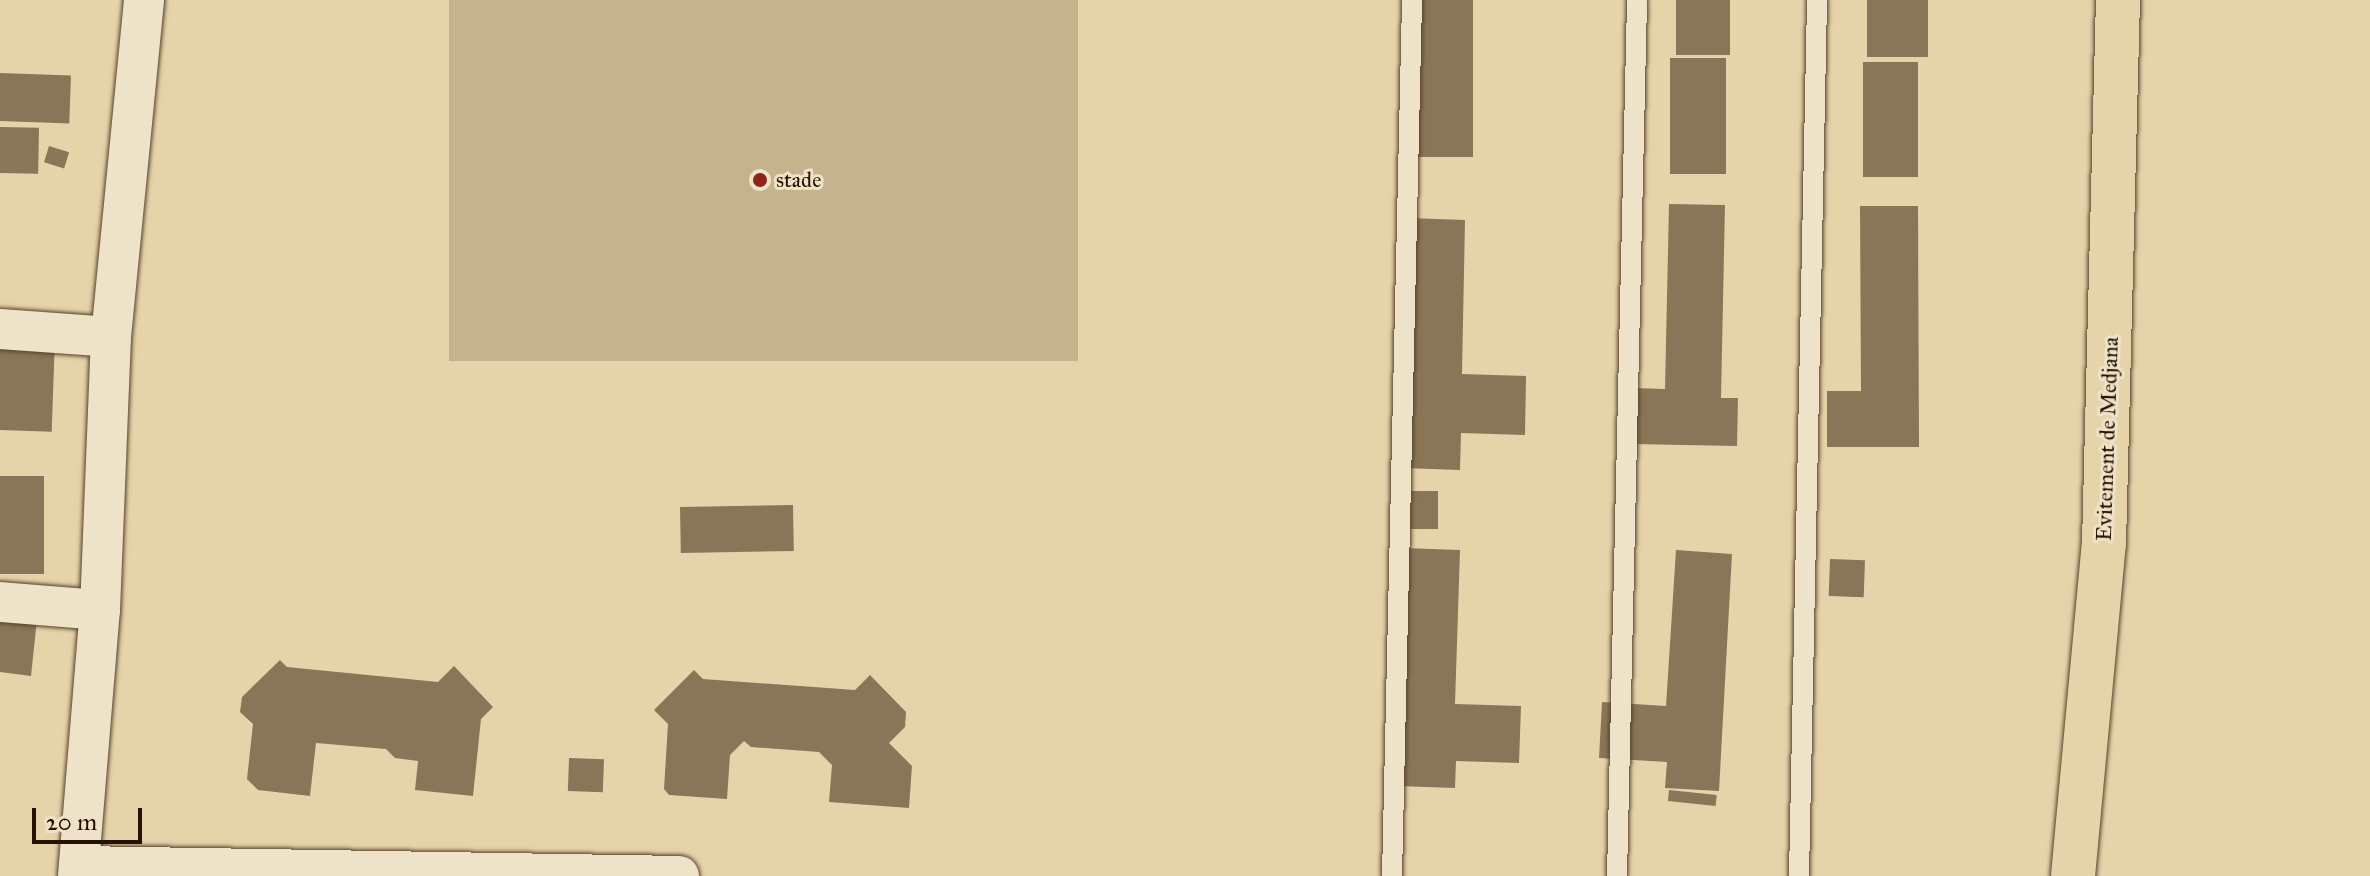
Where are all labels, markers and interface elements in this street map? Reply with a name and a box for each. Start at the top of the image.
place label: stade [776,167,821,193]
marker: stade [751,171,769,189]
street label: Evitement de Medjana [2090,337,2124,541]
scale bar [36,792,146,842]
text: 20 m [46,807,97,837]

